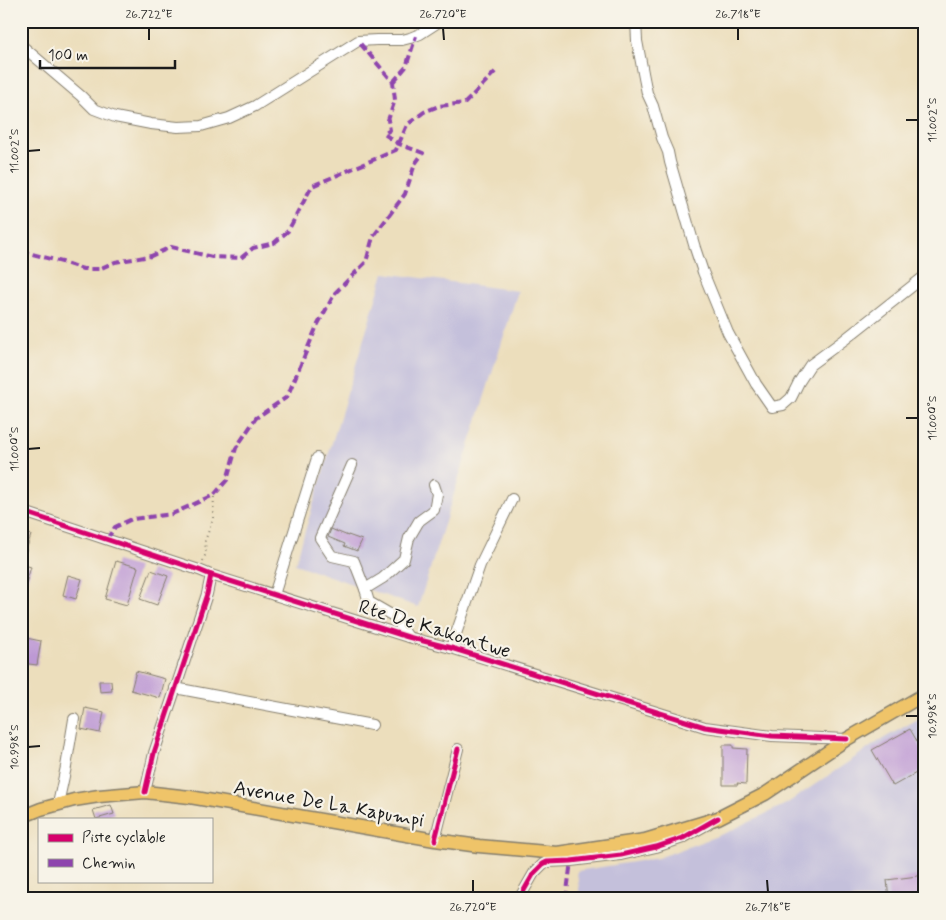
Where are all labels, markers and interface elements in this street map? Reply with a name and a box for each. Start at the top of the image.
text: 26.722°E [125,7,173,23]
text: 26.720°E [419,7,467,23]
text: 26.718°E [715,7,761,23]
scale bar [40,38,175,70]
text: 100 m [48,46,88,66]
text: 11.002°S [925,97,941,142]
text: 11.002°S [7,128,23,173]
text: 11.000°S [925,395,941,440]
text: 11.000°S [7,426,23,471]
street label: Rte De Kakontwe [355,593,514,665]
text: 10.998°S [925,693,941,739]
text: 10.998°S [7,724,23,770]
street label: Avenue De La Kapumpi [231,774,426,835]
legend [38,818,212,882]
text: Piste cyclable [82,828,166,848]
text: Chemin [82,854,135,874]
text: 26.720°E [449,900,497,916]
text: 26.718°E [745,900,791,916]

